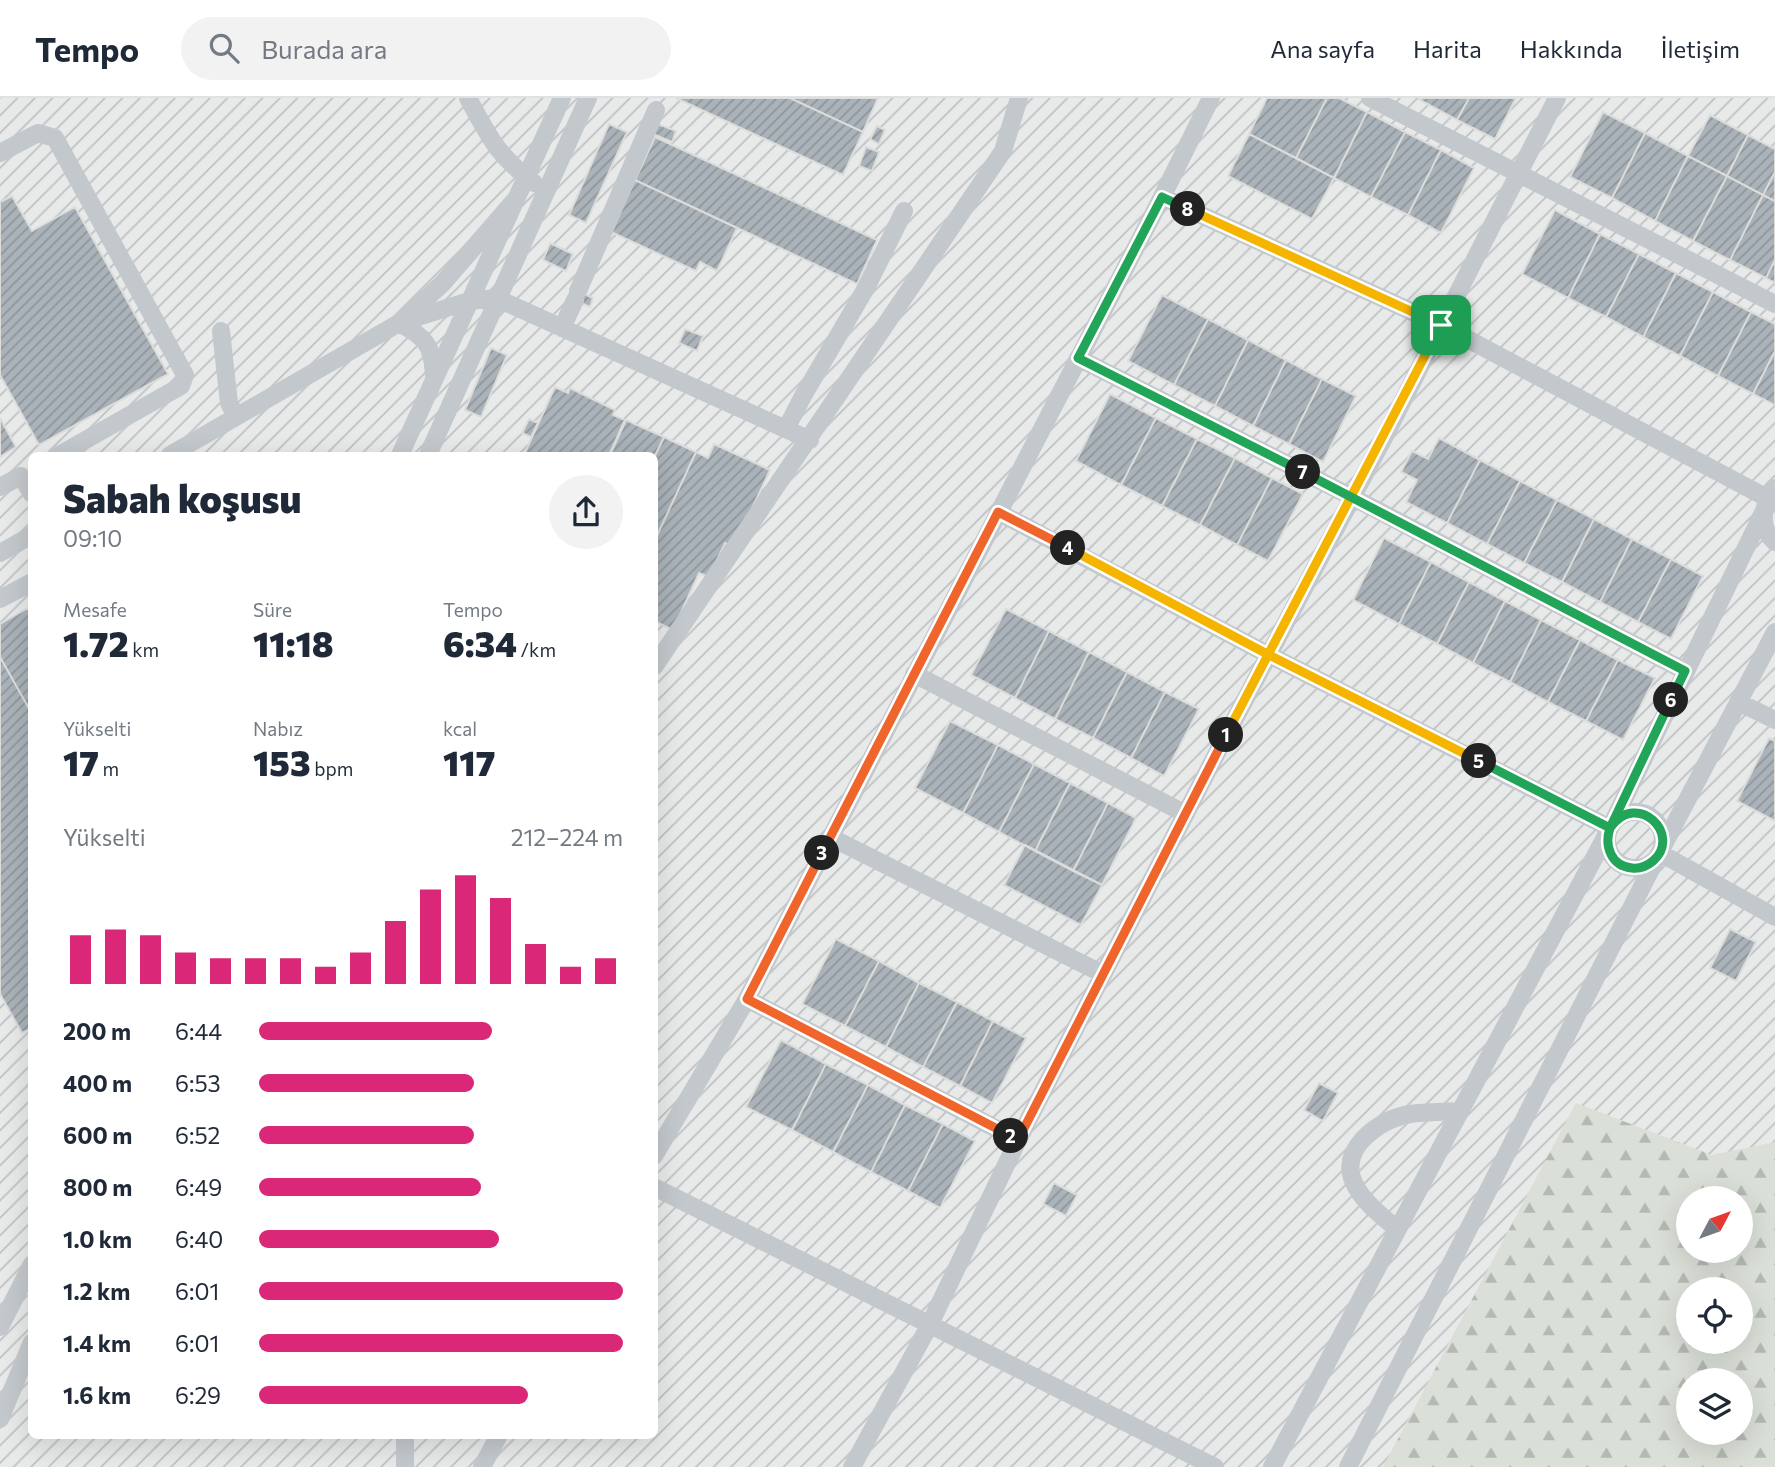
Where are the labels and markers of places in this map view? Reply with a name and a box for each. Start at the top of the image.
pin: 8 [1170,192,1206,226]
pin [1411,295,1471,355]
pin: 7 [1286,454,1320,490]
pin: 4 [1050,531,1086,566]
pin: 6 [1654,682,1688,718]
pin: 1 [1208,718,1244,752]
pin: 5 [1462,744,1496,778]
pin: 3 [804,836,840,870]
pin: 2 [993,1118,1028,1154]

